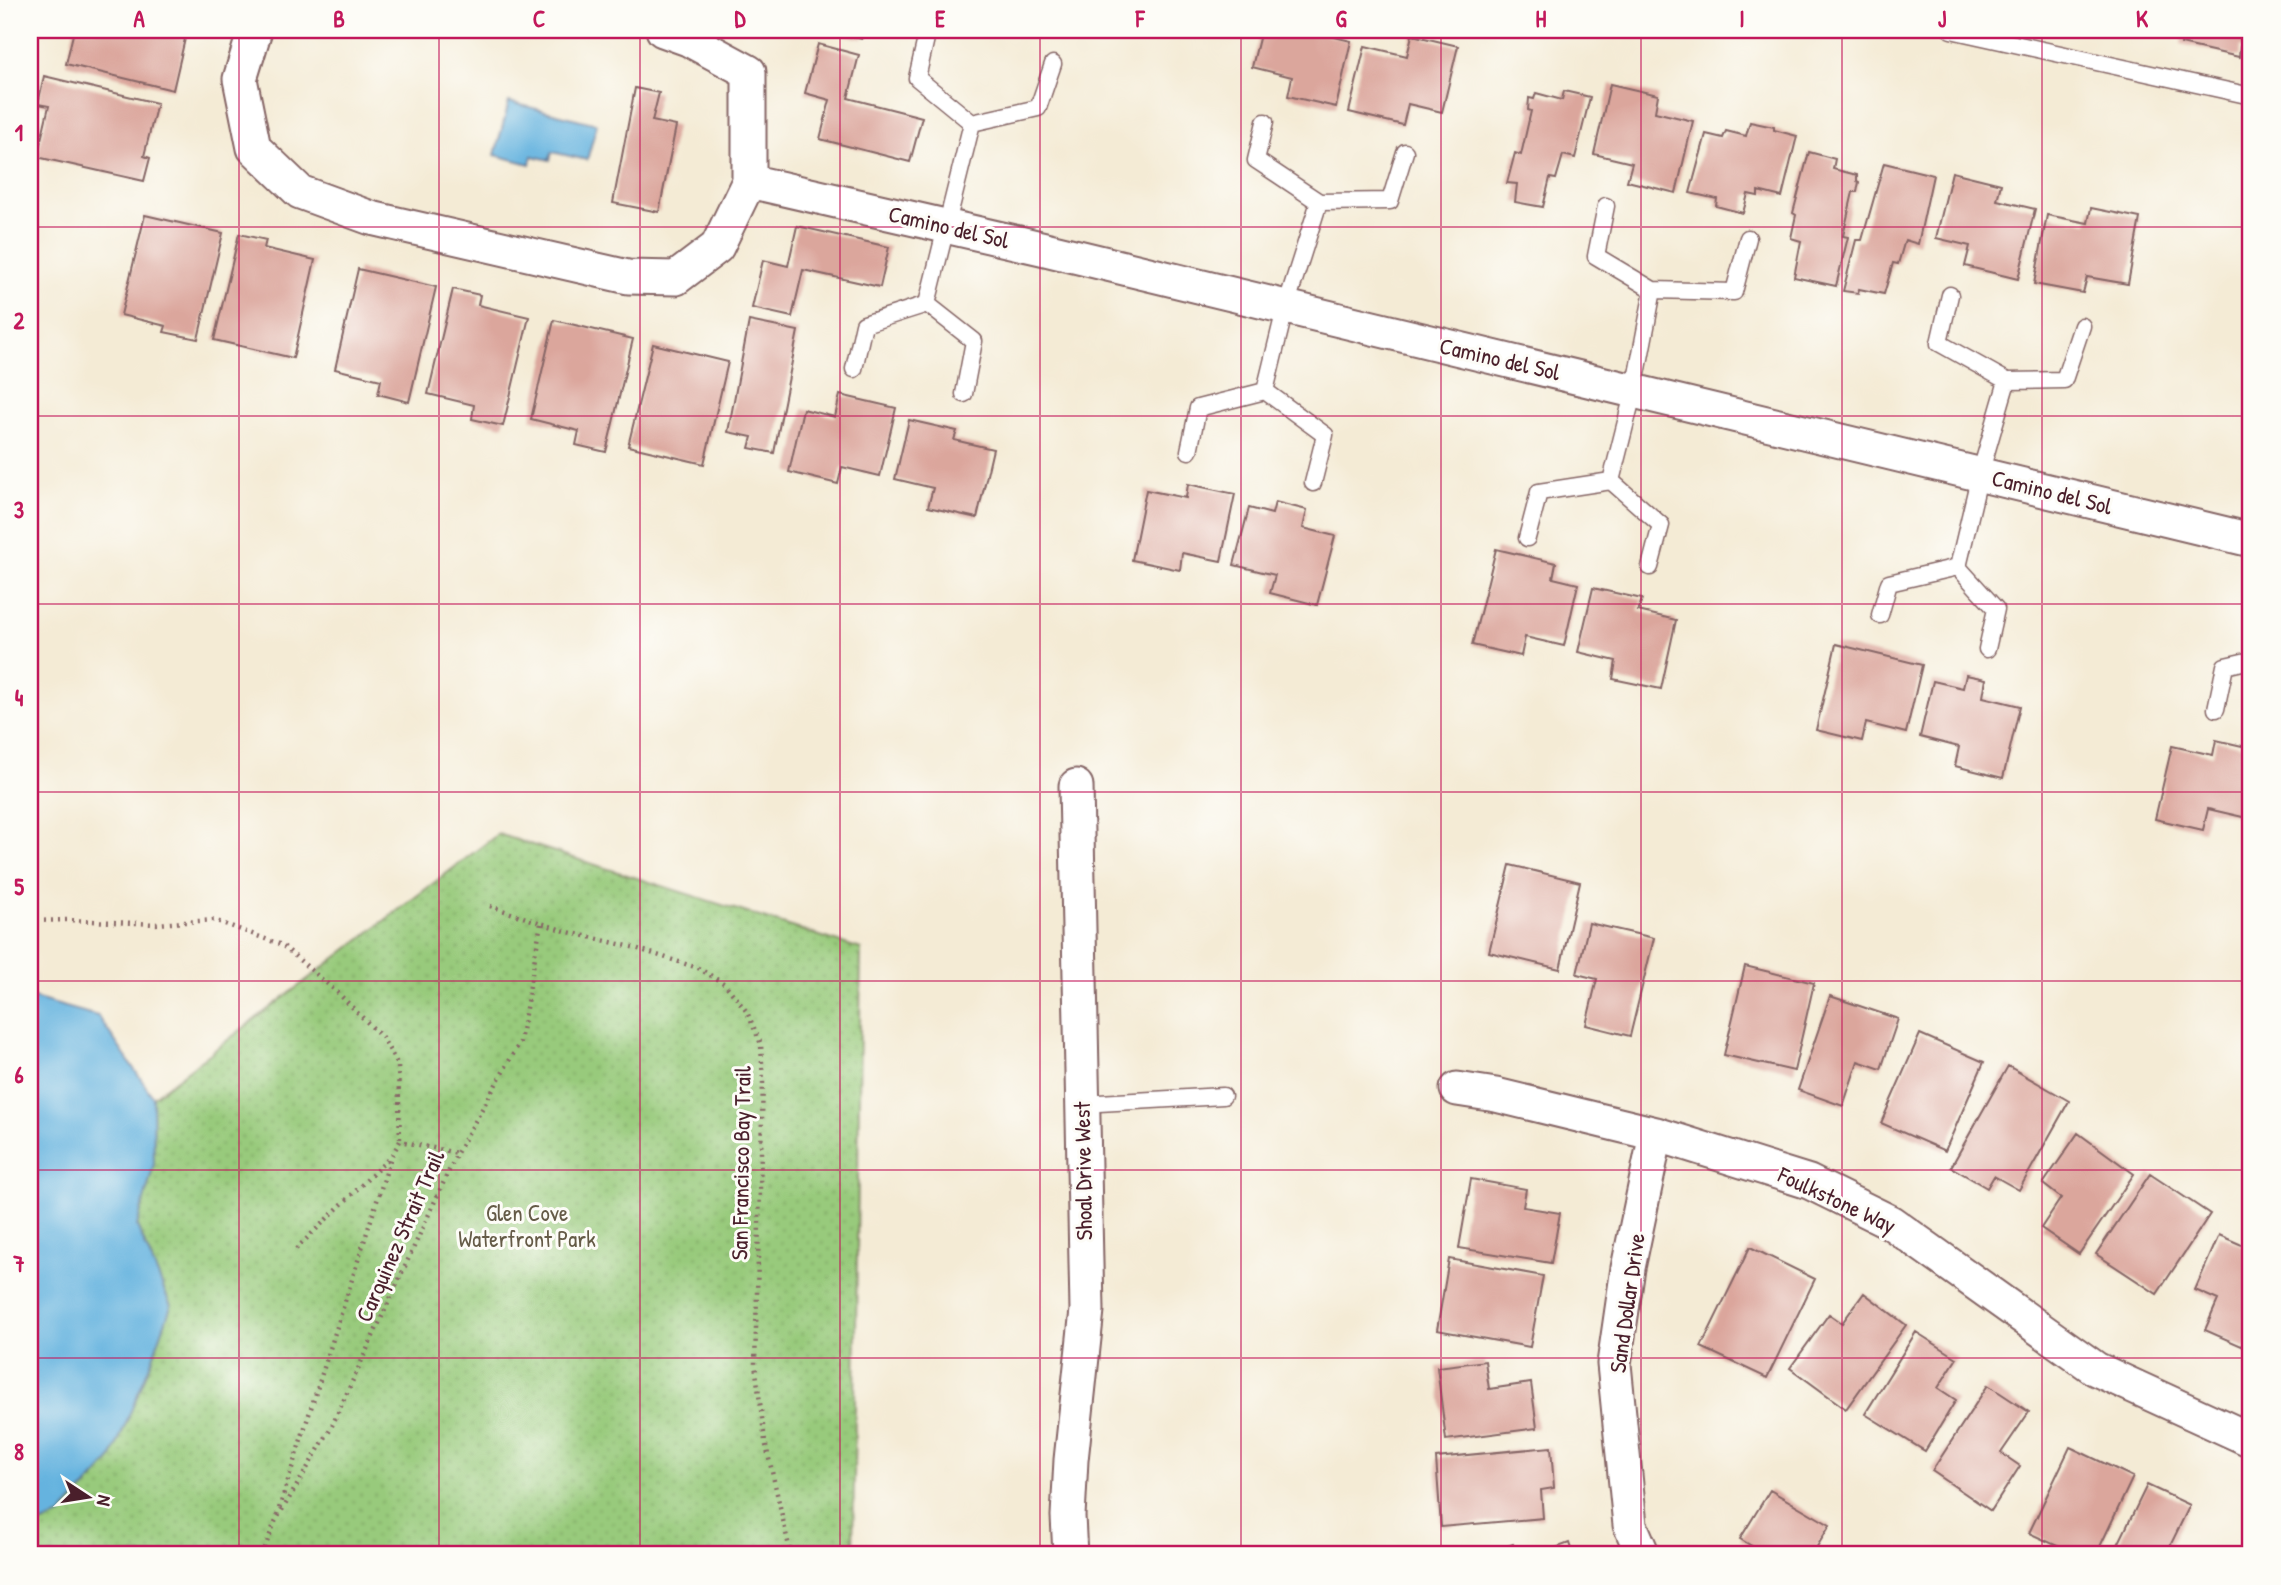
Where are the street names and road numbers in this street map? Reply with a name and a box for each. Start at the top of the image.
street label: Camino del Sol [886,198,1013,256]
street label: Camino del Sol [1437,330,1564,388]
street label: Camino del Sol [1989,462,2116,522]
street label: San Francisco Bay Trail [723,1065,758,1260]
street label: Shoal Drive West [1066,1100,1099,1241]
street label: Carquinez Strait Trail [348,1144,452,1326]
street label: Foulkstone Way [1772,1158,1901,1240]
street label: Sand Dollar Drive [1601,1231,1652,1375]

